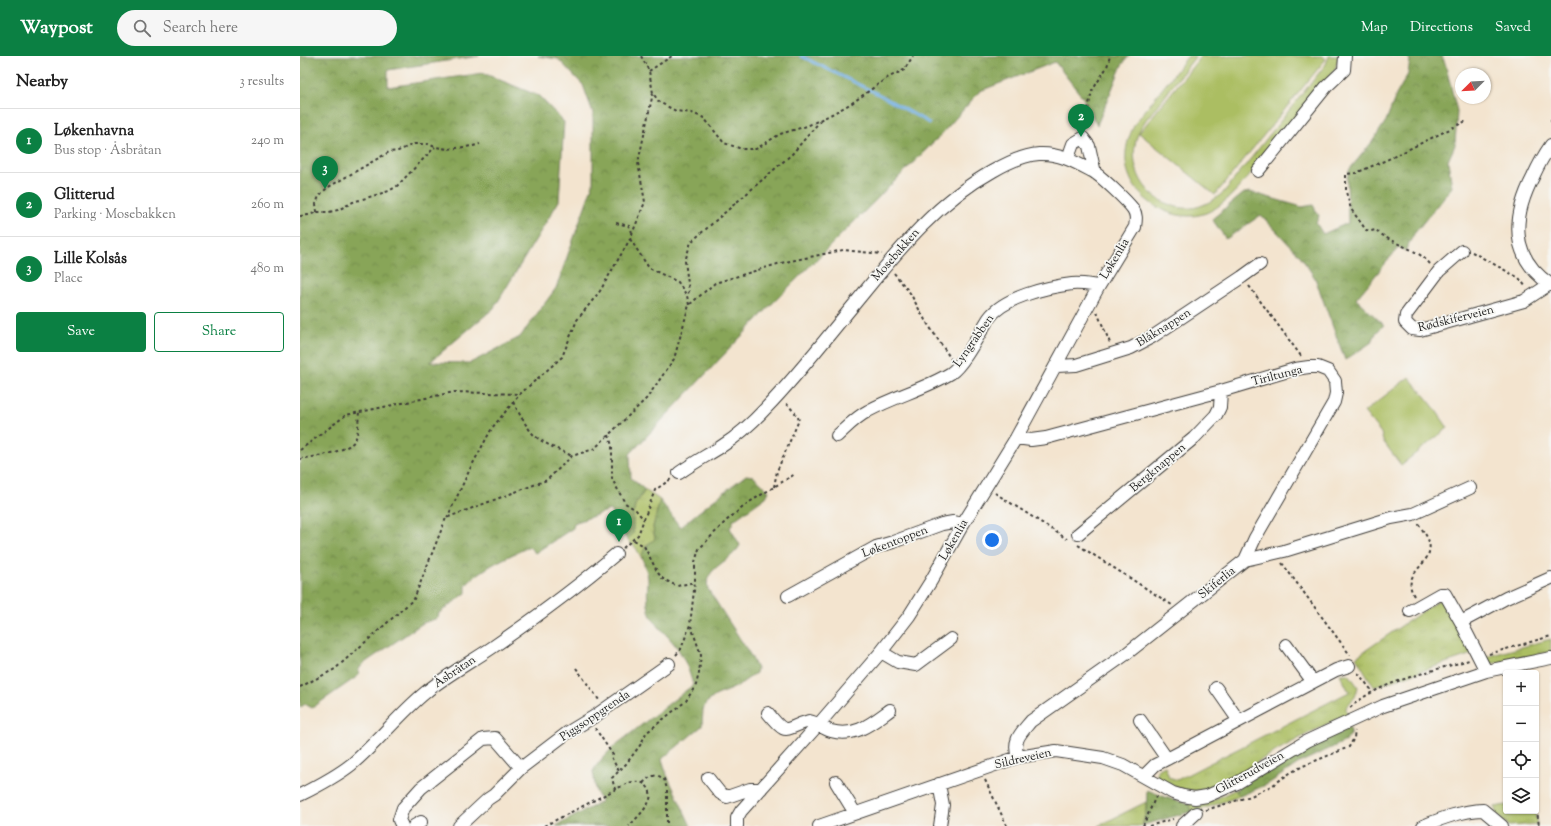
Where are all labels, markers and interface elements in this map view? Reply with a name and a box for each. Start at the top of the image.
search box [117,10,397,46]
text: Waypost [20,15,93,42]
icon: search [131,17,153,39]
text: Search here [163,18,238,39]
text: Map [1361,18,1388,38]
text: Directions [1410,18,1473,38]
text: Saved [1495,18,1531,38]
north arrow [1455,68,1491,104]
text: Nearby [16,70,68,94]
text: 3 results [239,73,284,91]
pin: 2 [1068,104,1094,137]
text: Løkenhavna [54,121,134,142]
text: 1 [27,132,31,150]
text: 240 m [251,132,284,150]
text: Bus stop · Åsbråtan [54,142,162,160]
pin: 3 [312,156,338,189]
text: Glitterud [54,185,115,206]
text: 2 [26,196,32,214]
text: 260 m [251,196,284,214]
text: Parking · Mosebakken [54,206,176,224]
street label: Mosebakken [868,224,924,286]
street label: Løkenlia [1096,235,1135,283]
text: Lille Kolsås [54,249,127,270]
text: 3 [26,260,32,278]
text: 480 m [251,260,284,278]
text: Place [54,270,83,288]
street label: Rødskiferveien [1416,301,1496,337]
street label: Blåknappen [1133,304,1195,352]
street label: Lyngrabben [949,311,999,371]
button: Save [16,312,146,352]
button: Share [154,312,284,352]
street label: Tiriltunga [1250,360,1305,391]
street label: Bergknappen [1126,439,1190,497]
pin: 1 [606,509,632,542]
street label: Løkenlia [935,516,973,564]
street label: Løkentoppen [860,521,930,563]
your location [982,530,1002,550]
street label: Skiferlia [1194,562,1240,604]
street label: Åsbråtan [430,651,480,693]
map controls [1503,670,1539,814]
button: + [1503,670,1539,706]
street label: Piggsoppgrenda [556,686,634,746]
button: − [1503,706,1539,742]
button: locate [1503,742,1539,778]
street label: Sildreveien [993,744,1053,774]
street label: Glitterudveien [1212,747,1288,799]
button: layers [1503,778,1539,814]

